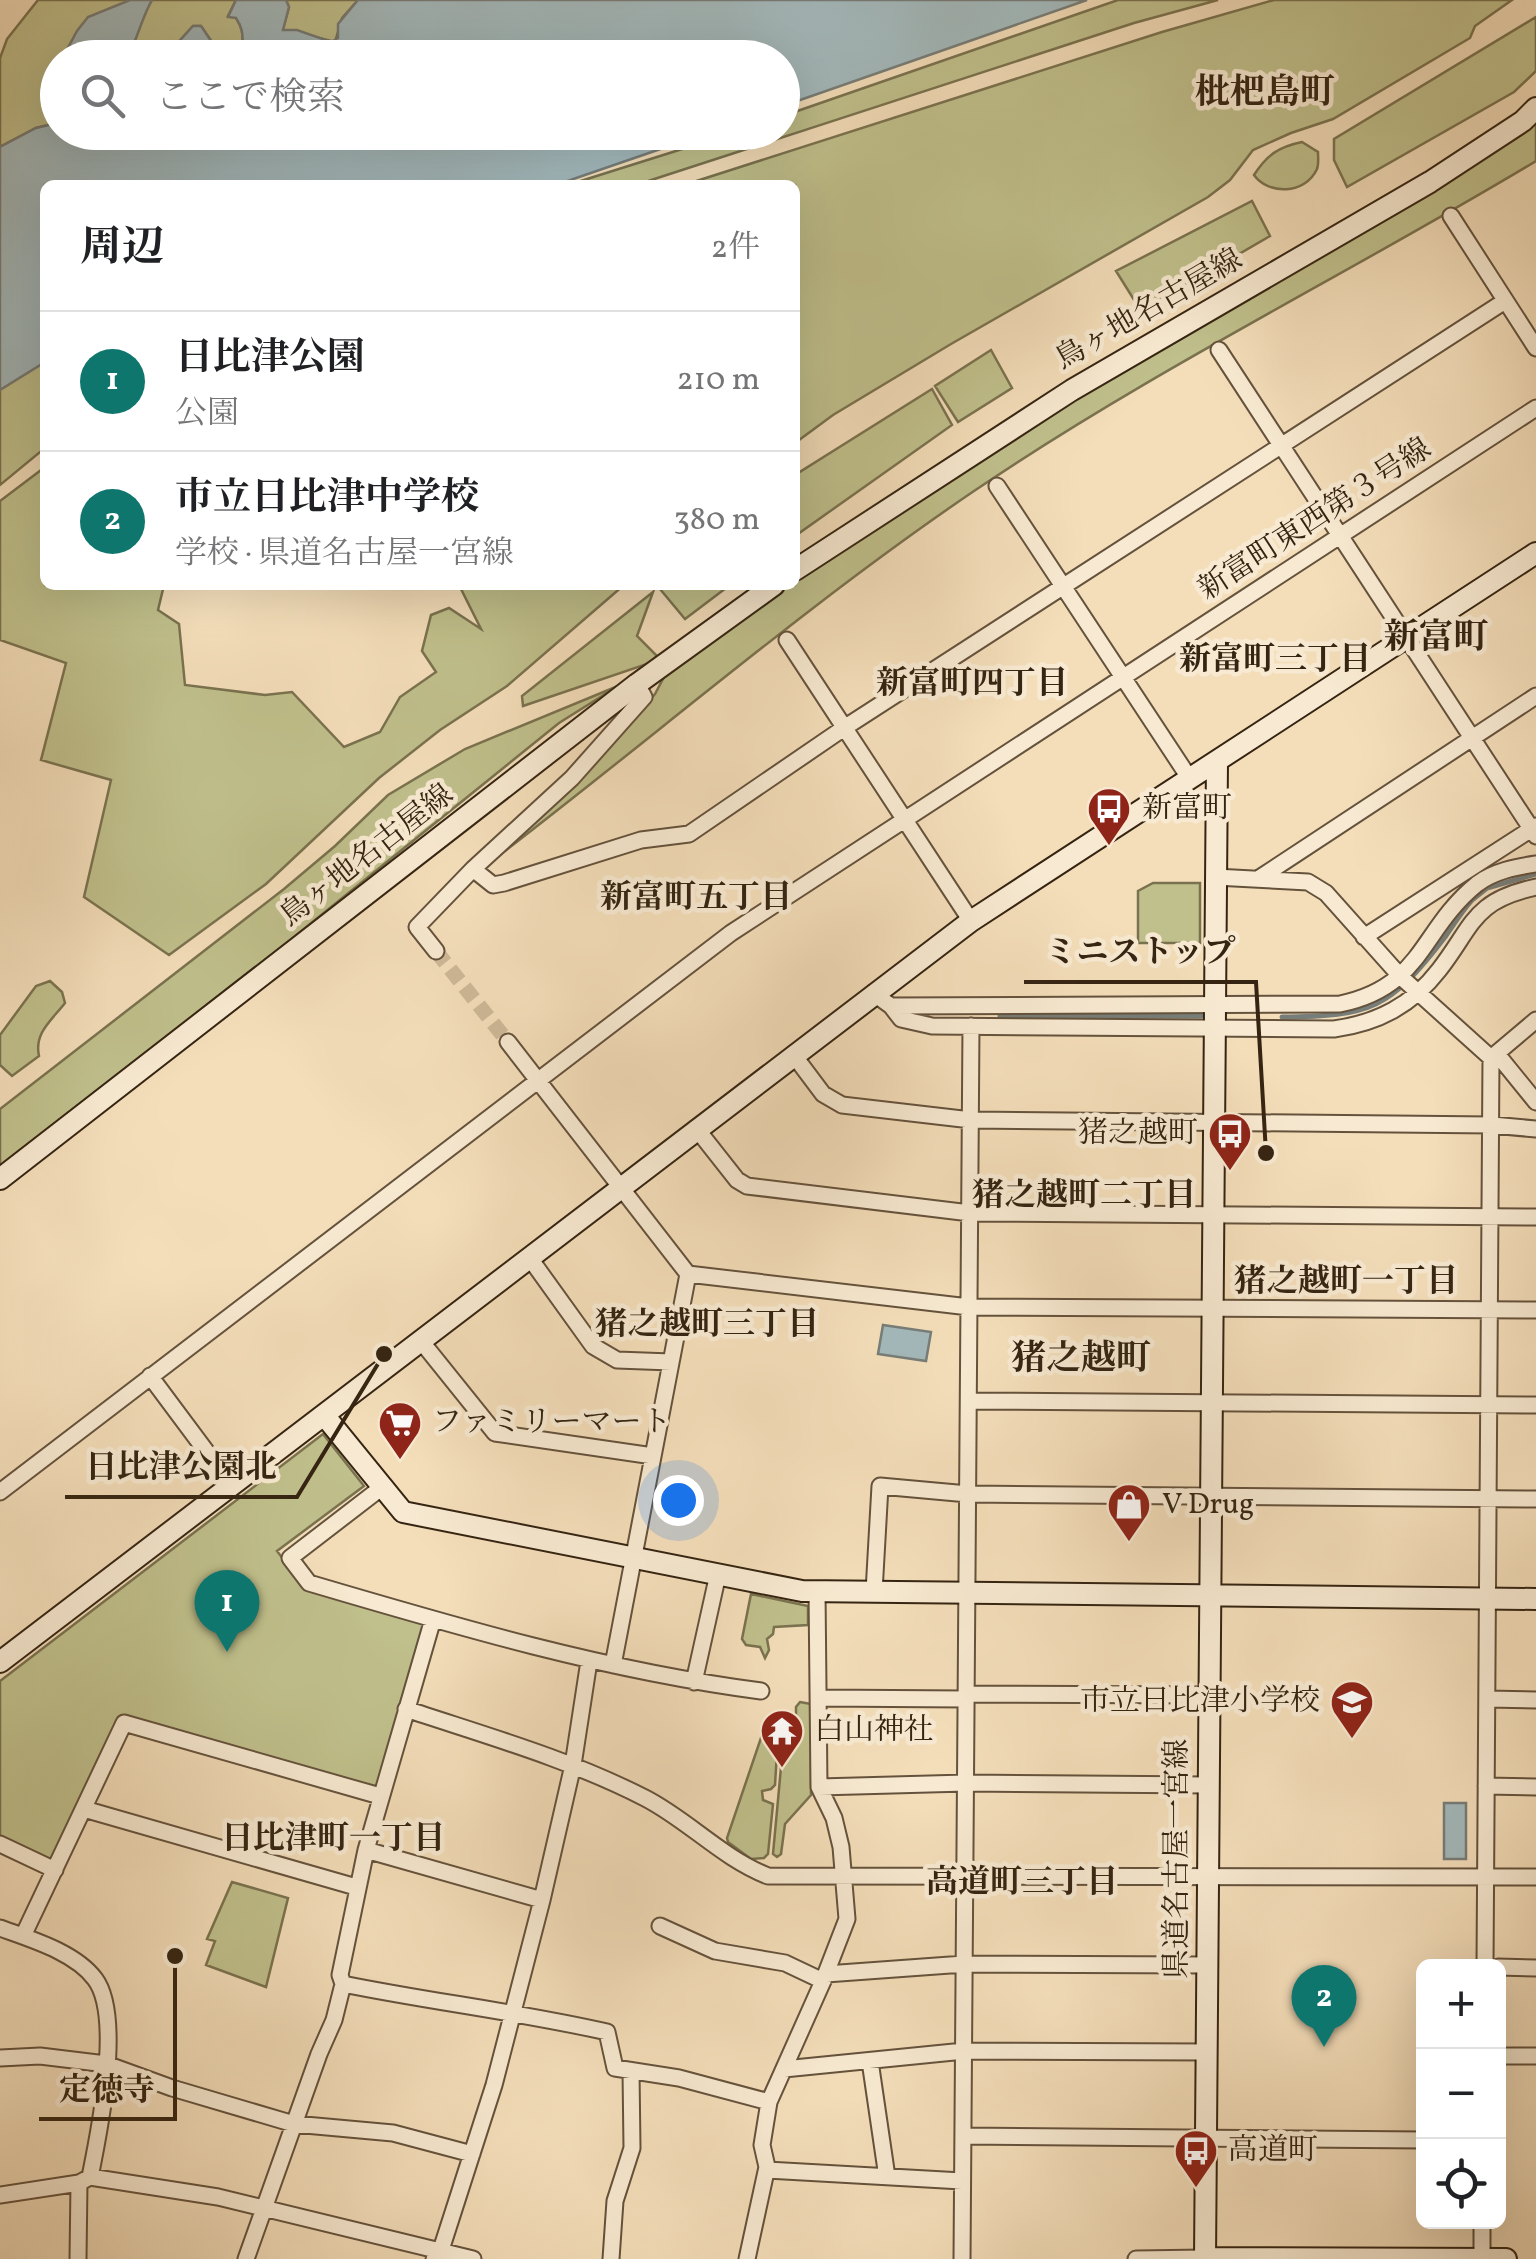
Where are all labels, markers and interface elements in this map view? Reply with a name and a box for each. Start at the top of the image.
search box [40,40,800,150]
icon: search [75,68,130,123]
district label: 枇杷島町 [1195,70,1335,118]
text: ここで検索 [155,73,345,126]
text: 周辺 [80,220,164,279]
text: 2件 [711,227,760,271]
street label: 鳥ヶ地名古屋線 [1048,239,1250,381]
text: 日比津公園 [175,333,365,386]
text: 1 [106,359,119,403]
text: 210 m [676,359,760,403]
text: 公園 [175,393,239,437]
street label: 新富町東西第３号線 [1190,429,1440,611]
text: 市立日比津中学校 [175,473,479,526]
text: 2 [104,499,121,543]
text: 380 m [673,499,760,543]
text: 学校 · 県道名古屋一宮線 [175,533,514,577]
district label: 新富町 [1383,615,1489,663]
district label: 新富町三丁目 [1179,639,1371,683]
district label: 新富町四丁目 [876,663,1068,707]
street label: 鳥ヶ地名古屋線 [271,775,463,937]
bus stop icon: 新富町 [1086,786,1132,847]
place label: 新富町 [1142,788,1232,830]
district label: 新富町五丁目 [600,877,792,921]
callout: ミニストップ [1024,920,1256,982]
text: ミニストップ [1044,932,1236,976]
bus stop icon: 猪之越町 [1207,1111,1253,1172]
place label: 猪之越町 [1078,1113,1198,1155]
district label: 猪之越町二丁目 [972,1175,1196,1219]
district label: 猪之越町一丁目 [1234,1261,1458,1305]
district label: 猪之越町三丁目 [595,1304,819,1348]
district label: 猪之越町 [1011,1336,1151,1384]
supermarket icon: ファミリーマート [377,1400,423,1461]
place label: ファミリーマート [432,1402,671,1444]
callout: 日比津公園北 [65,1435,297,1497]
text: 日比津公園北 [85,1447,277,1491]
your location [653,1475,704,1526]
shop icon: V Drug [1106,1482,1152,1543]
place label: V Drug [1162,1484,1254,1526]
pin: 1 [194,1570,260,1652]
school or university icon: 市立日比津小学校 [1329,1679,1375,1740]
place label: 市立日比津小学校 [1080,1681,1320,1723]
temple icon: 白山神社 [759,1708,805,1769]
place label: 白山神社 [814,1710,934,1752]
street label: 県道名古屋一宮線 [1157,1739,1199,1979]
district label: 日比津町一丁目 [221,1818,445,1862]
district label: 高道町三丁目 [926,1862,1118,1906]
map controls [1416,1959,1506,2229]
button: + [1416,1959,1506,2049]
pin: 2 [1292,1964,1356,2047]
button: − [1416,2049,1506,2139]
callout: 定徳寺 [39,2057,175,2119]
text: 定徳寺 [59,2070,155,2114]
bus stop icon: 高道町 [1173,2128,1219,2189]
place label: 高道町 [1228,2130,1318,2172]
button: locate [1416,2139,1506,2229]

